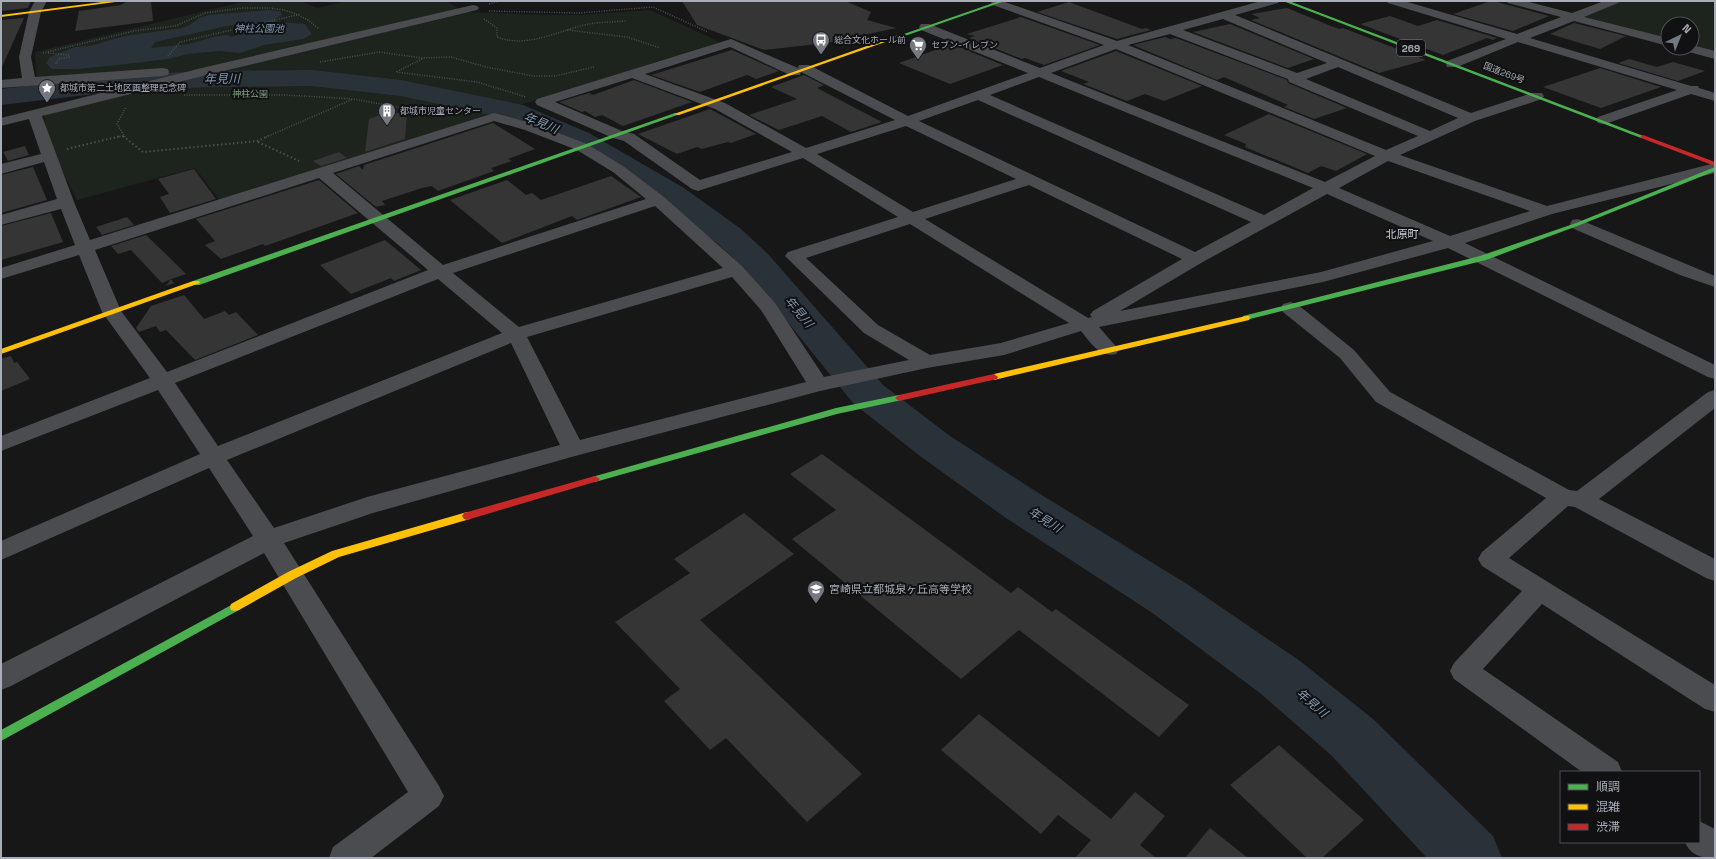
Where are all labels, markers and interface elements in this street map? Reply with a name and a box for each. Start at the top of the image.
north arrow [1660,16,1700,56]
text: N [1679,21,1694,36]
water label: 神柱公園池 [234,22,285,35]
bus stop icon: 総合文化ホール前 [811,30,831,55]
place label: 総合文化ホール前 [834,34,906,46]
supermarket icon: セブン-イレブン [908,35,928,60]
place label: セブン-イレブン [931,39,998,51]
road number: 269 [1397,40,1425,56]
street label: 国道269号 [1482,60,1526,86]
water label: 年見川 [204,71,242,87]
place icon: 都城市第二土地区画整理記念碑 [37,78,57,103]
place label: 都城市第二土地区画整理記念碑 [60,82,186,94]
park label: 神柱公園 [232,88,268,100]
building icon: 都城市児童センター [377,101,397,126]
place label: 都城市児童センター [400,105,481,117]
water label: 年見川 [521,109,563,138]
district label: 北原町 [1386,227,1419,241]
water label: 年見川 [781,293,818,332]
water label: 年見川 [1025,504,1066,537]
school or university icon: 宮崎県立都城泉ヶ丘高等学校 [806,579,826,604]
place label: 宮崎県立都城泉ヶ丘高等学校 [829,582,972,596]
water label: 年見川 [1293,685,1332,722]
legend [1560,771,1700,843]
text: 順調 [1596,779,1620,795]
text: 混雑 [1596,799,1620,815]
text: 渋滞 [1596,819,1620,835]

